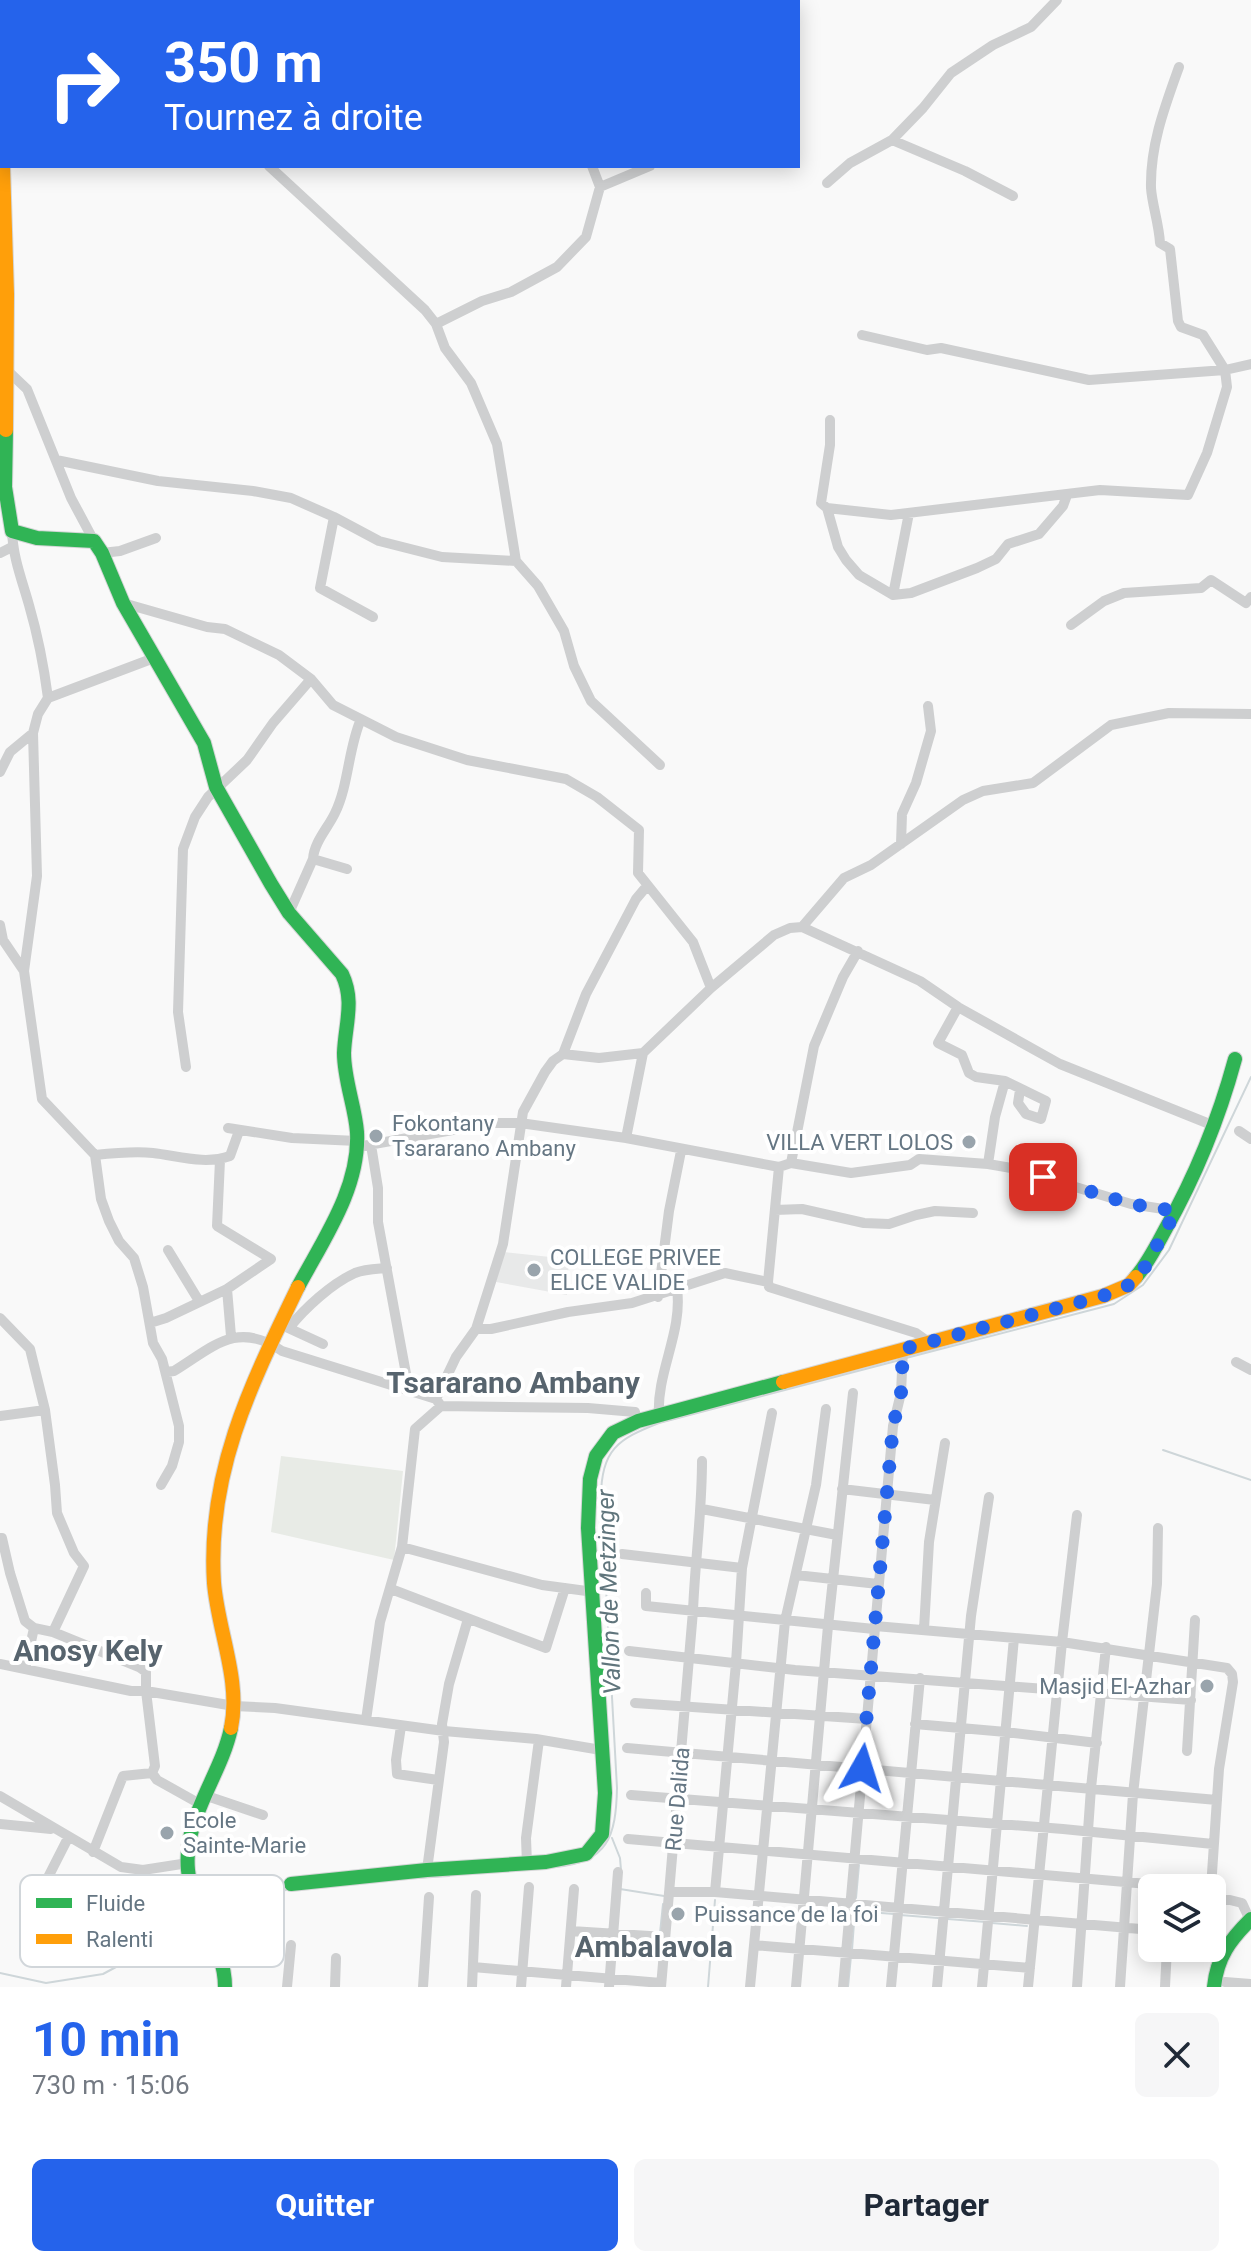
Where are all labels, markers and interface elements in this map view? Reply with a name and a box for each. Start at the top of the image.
text: 350 m [164,30,323,96]
icon: right [32,32,136,136]
text: Tournez à droite [164,97,423,139]
place label: Fokontany Tsararano Ambany [392,1111,576,1161]
marker: Fokontany Tsararano Ambany [367,1127,385,1145]
place label: VILLA VERT LOLOS [766,1130,953,1155]
marker: VILLA VERT LOLOS [960,1133,978,1151]
pin [1009,1143,1077,1211]
icon: arrive [1021,1155,1065,1199]
place label: COLLEGE PRIVEE ELICE VALIDE [550,1245,721,1295]
marker: COLLEGE PRIVEE ELICE VALIDE [525,1261,543,1279]
district label: Tsararano Ambany [386,1365,641,1400]
water label: Vallon de Metzinger [591,1488,627,1695]
district label: Anosy Kely [13,1633,164,1668]
place label: Masjid El-Azhar [1039,1674,1192,1699]
marker: Masjid El-Azhar [1198,1677,1216,1695]
position arrow [820,1726,904,1810]
street label: Rue Dalida [661,1746,694,1852]
place label: Ecole Sainte-Marie [183,1808,306,1858]
marker: Ecole Sainte-Marie [158,1824,176,1842]
map controls [1138,1874,1226,1962]
button: layers [1138,1874,1226,1962]
legend [20,1875,284,1967]
text: Fluide [86,1891,145,1916]
place label: Puissance de la foi [694,1902,879,1927]
marker: Puissance de la foi [669,1905,687,1923]
text: Ralenti [86,1927,153,1952]
district label: Ambalavola [575,1929,733,1964]
text: 10 min [32,2011,180,2068]
button: close [1135,2013,1219,2097]
text: 730 m · 15:06 [32,2070,190,2100]
button: Quitter [32,2159,618,2251]
button: Partager [634,2159,1219,2251]

